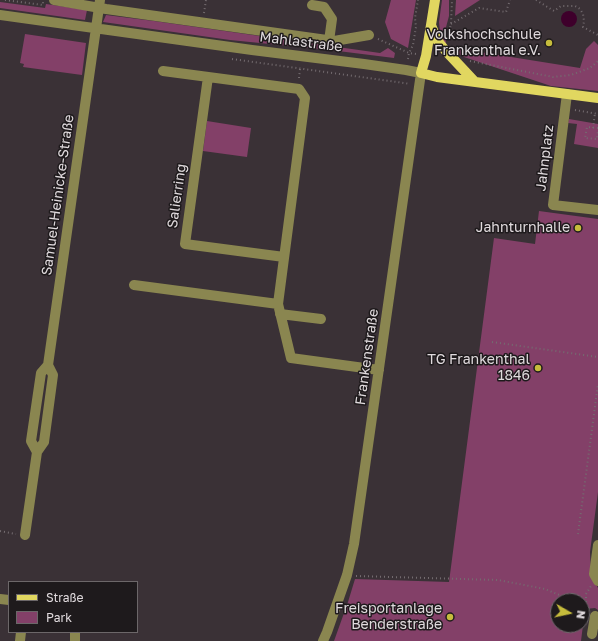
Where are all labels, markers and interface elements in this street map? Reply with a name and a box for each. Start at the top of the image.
place label: Volkshochschule Frankenthal e.V. [426,27,541,60]
street label: Mahlastraße [259,29,343,55]
marker: Volkshochschule Frankenthal e.V. [544,38,554,48]
street label: Samuel-Heinicke-Straße [38,113,78,277]
street label: Jahnplatz [533,124,557,192]
street label: Salierring [164,163,190,229]
place label: Jahnturnhalle [476,220,570,236]
marker: Jahnturnhalle [573,223,583,233]
street label: Frankenstraße [352,308,382,406]
place label: TG Frankenthal 1846 [427,352,530,384]
marker: TG Frankenthal 1846 [533,363,543,373]
legend [8,581,138,633]
text: Straße [46,590,84,605]
north arrow [550,593,590,633]
place label: Freisportanlage Benderstraße [335,601,442,634]
text: Park [46,610,72,625]
text: N [574,610,588,620]
marker: Freisportanlage Benderstraße [445,612,455,622]

